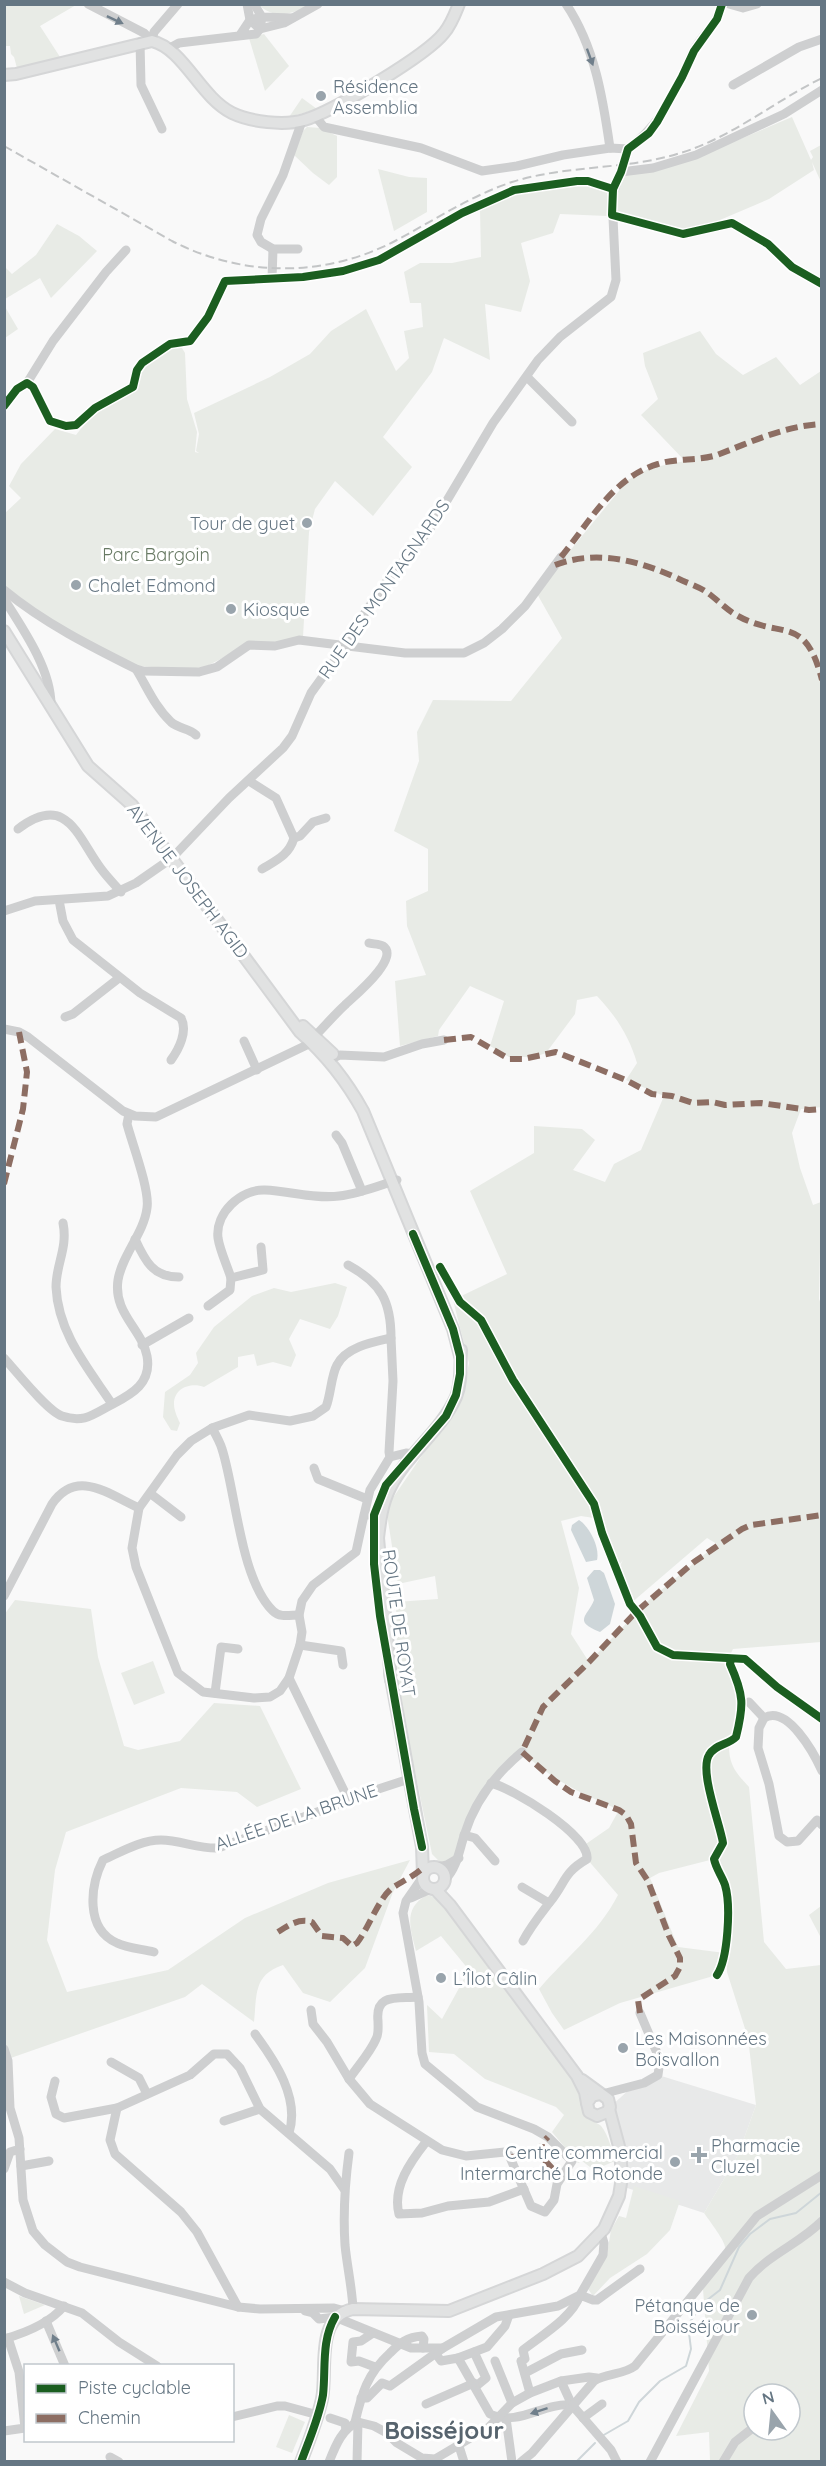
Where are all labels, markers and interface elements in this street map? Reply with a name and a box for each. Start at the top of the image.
one-way arrow [107,15,124,24]
one-way arrow [586,48,596,66]
place label: Résidence Assemblia [333,75,418,119]
marker: Résidence Assemblia [314,89,328,103]
street label: RUE DES MONTAGNARDS [313,495,455,683]
place label: Tour de guet [190,512,295,535]
marker: Tour de guet [300,516,314,530]
park label: Parc Bargoin [102,543,210,566]
place label: Chalet Edmond [88,574,216,597]
marker: Chalet Edmond [69,578,83,592]
place label: Kiosque [243,598,310,621]
marker: Kiosque [224,602,238,616]
street label: AVENUE JOSEPH AGID [122,799,254,963]
street label: ROUTE DE ROYAT [377,1548,421,1698]
street label: ALLÉE DE LA BRUNE [212,1778,380,1856]
place label: L’Îlot Câlin [453,1967,537,1990]
marker: L’Îlot Câlin [434,1971,448,1985]
place label: Les Maisonnées Boisvallon [635,2027,767,2071]
marker: Les Maisonnées Boisvallon [616,2041,630,2055]
place label: Pharmacie Cluzel [711,2134,800,2178]
place label: Centre commercial Intermarché La Rotonde [460,2141,663,2185]
marker: Pharmacie Cluzel [692,2148,706,2162]
marker: Centre commercial Intermarché La Rotonde [668,2155,682,2169]
place label: Pétanque de Boisséjour [635,2294,740,2338]
marker: Pétanque de Boisséjour [745,2308,759,2322]
one-way arrow [51,2333,61,2351]
legend [24,2364,234,2442]
text: Piste cyclable [78,2376,191,2399]
north arrow [742,2382,802,2442]
text: N [760,2386,776,2409]
text: Chemin [78,2406,141,2429]
one-way arrow [530,2407,548,2417]
district label: Boisséjour [384,2415,504,2445]

